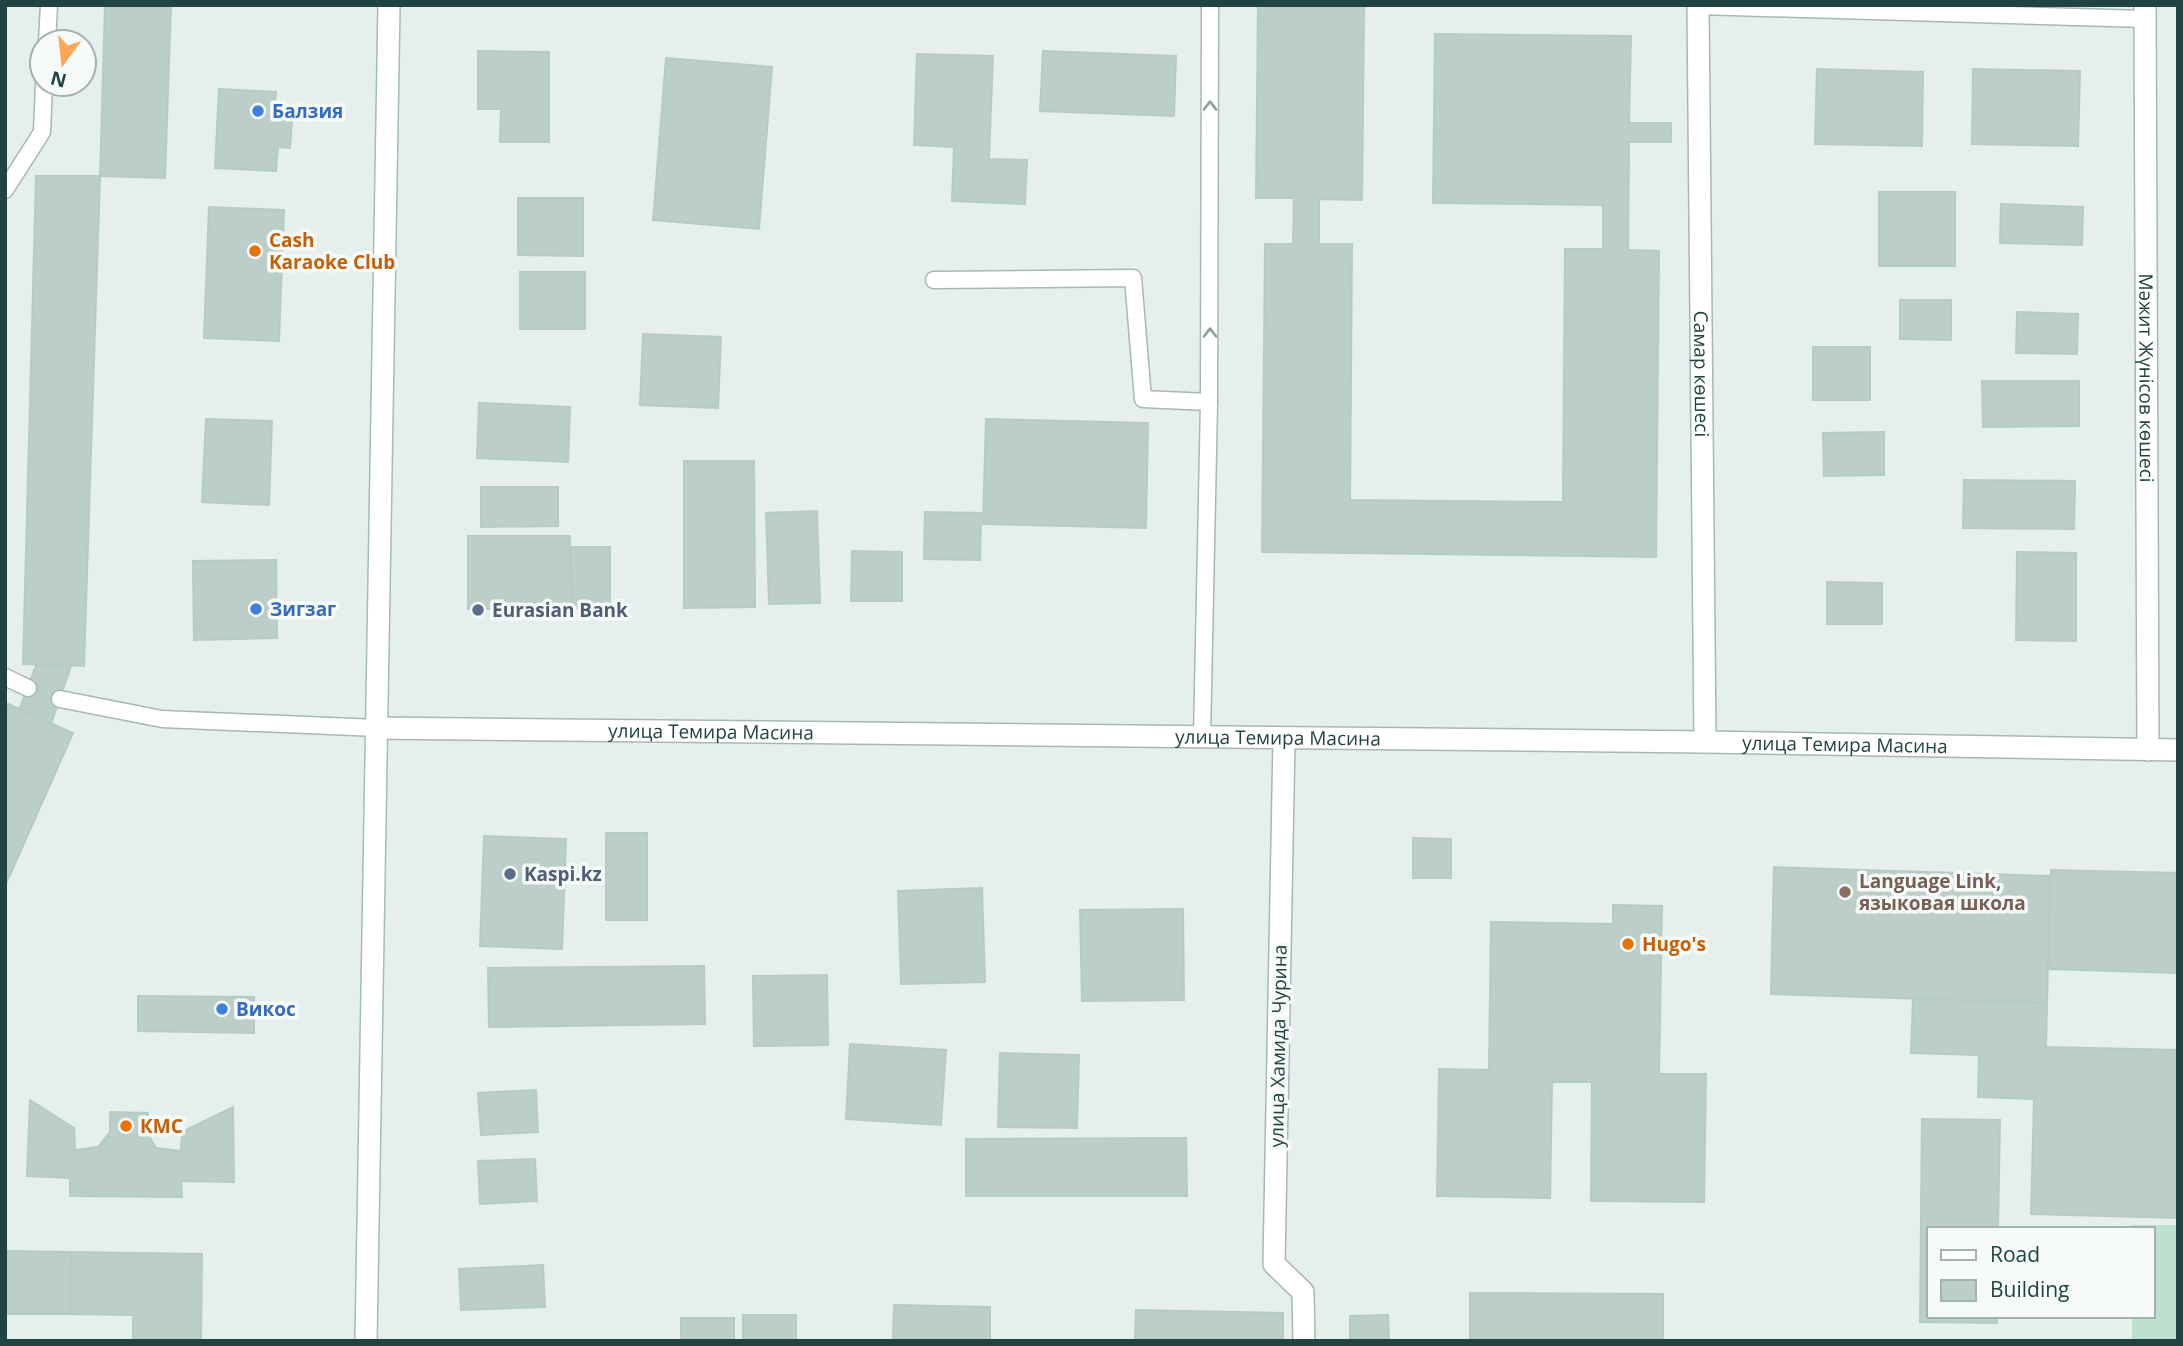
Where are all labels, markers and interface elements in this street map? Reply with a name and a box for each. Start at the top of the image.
north arrow [28,28,98,98]
text: N [48,65,69,94]
place label: Балзия [272,98,343,124]
one-way arrow [1202,100,1218,111]
marker: Балзия [250,103,266,119]
place label: Cash Karaoke Club [269,227,395,275]
marker: Cash Karaoke Club [247,243,263,259]
street label: Мәжит Жүнісов көшесі [2133,273,2160,483]
street label: Самар көшесі [1688,311,1715,437]
one-way arrow [1202,328,1217,339]
place label: Зигзаг [270,596,336,622]
place label: Eurasian Bank [492,597,628,623]
marker: Зигзаг [248,601,264,617]
marker: Eurasian Bank [470,602,486,618]
street label: улица Темира Масина [608,717,814,746]
street label: улица Темира Масина [1175,723,1381,752]
street label: улица Темира Масина [1742,730,1948,759]
place label: Kaspi.kz [524,861,602,887]
marker: Kaspi.kz [502,866,518,882]
place label: Language Link, языковая школа [1859,868,2026,916]
marker: Language Link, языковая школа [1837,884,1853,900]
place label: Hugo's [1642,931,1706,957]
marker: Hugo's [1620,936,1636,952]
street label: улица Хамида Чурина [1263,944,1293,1148]
place label: Викос [236,996,296,1022]
marker: Викос [214,1001,230,1017]
place label: КМС [140,1113,183,1139]
marker: КМС [118,1118,134,1134]
legend [1927,1227,2155,1318]
text: Road [1990,1240,2040,1268]
text: Building [1990,1275,2069,1303]

